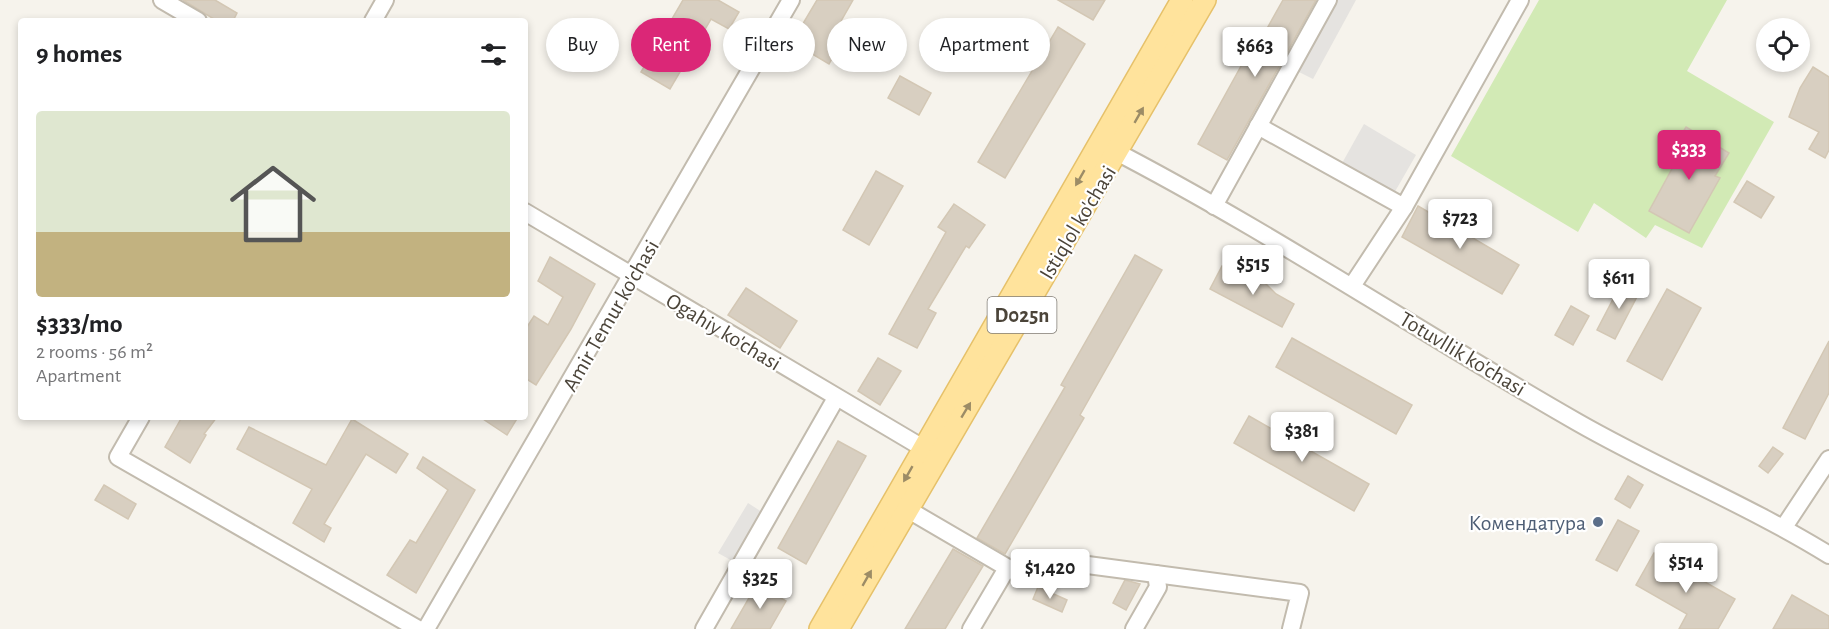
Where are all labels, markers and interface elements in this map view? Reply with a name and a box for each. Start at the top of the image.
chip: Buy [546,18,619,72]
chip: Rent [631,18,711,72]
chip: Filters [723,18,815,72]
chip: New [827,18,907,72]
chip: Apartment [919,18,1050,72]
map controls [1756,18,1810,72]
button: locate [1756,18,1810,72]
pin: $663 [1219,27,1291,78]
text: $663 [1237,36,1273,56]
icon: filters [477,38,510,71]
text: 9 homes [36,41,122,67]
one-way arrow [1134,106,1144,123]
pin: $333 [1653,130,1725,181]
text: $333 [1672,139,1706,159]
icon: home [219,150,327,258]
street label: Istiqlol ko'chasi [1035,162,1120,283]
one-way arrow [1074,170,1085,186]
pin: $723 [1424,199,1496,250]
text: $723 [1442,208,1478,228]
street label: Amir Temur ko'chasi [559,236,663,395]
pin: $515 [1217,245,1289,296]
text: $515 [1236,254,1270,274]
pin: $611 [1583,259,1655,310]
text: $611 [1602,268,1636,288]
street label: Ogahiy ko'chasi [662,289,785,375]
road number: D025n [988,297,1056,333]
street label: Totuvllik ko'chasi [1396,308,1529,400]
text: $333/mo [36,311,123,337]
text: 2 rooms · 56 m² [36,342,153,362]
text: Apartment [36,366,121,386]
one-way arrow [960,402,971,418]
pin: $381 [1266,412,1338,463]
text: $381 [1285,421,1319,441]
one-way arrow [903,466,914,482]
place label: Комендатура [1468,512,1586,534]
marker: Комендатура [1591,515,1605,529]
pin: $514 [1650,543,1722,594]
pin: $1,420 [1001,549,1099,600]
text: $514 [1669,552,1703,572]
text: $1,420 [1025,558,1075,578]
pin: $325 [724,559,796,610]
text: $325 [742,568,778,588]
one-way arrow [862,569,872,586]

